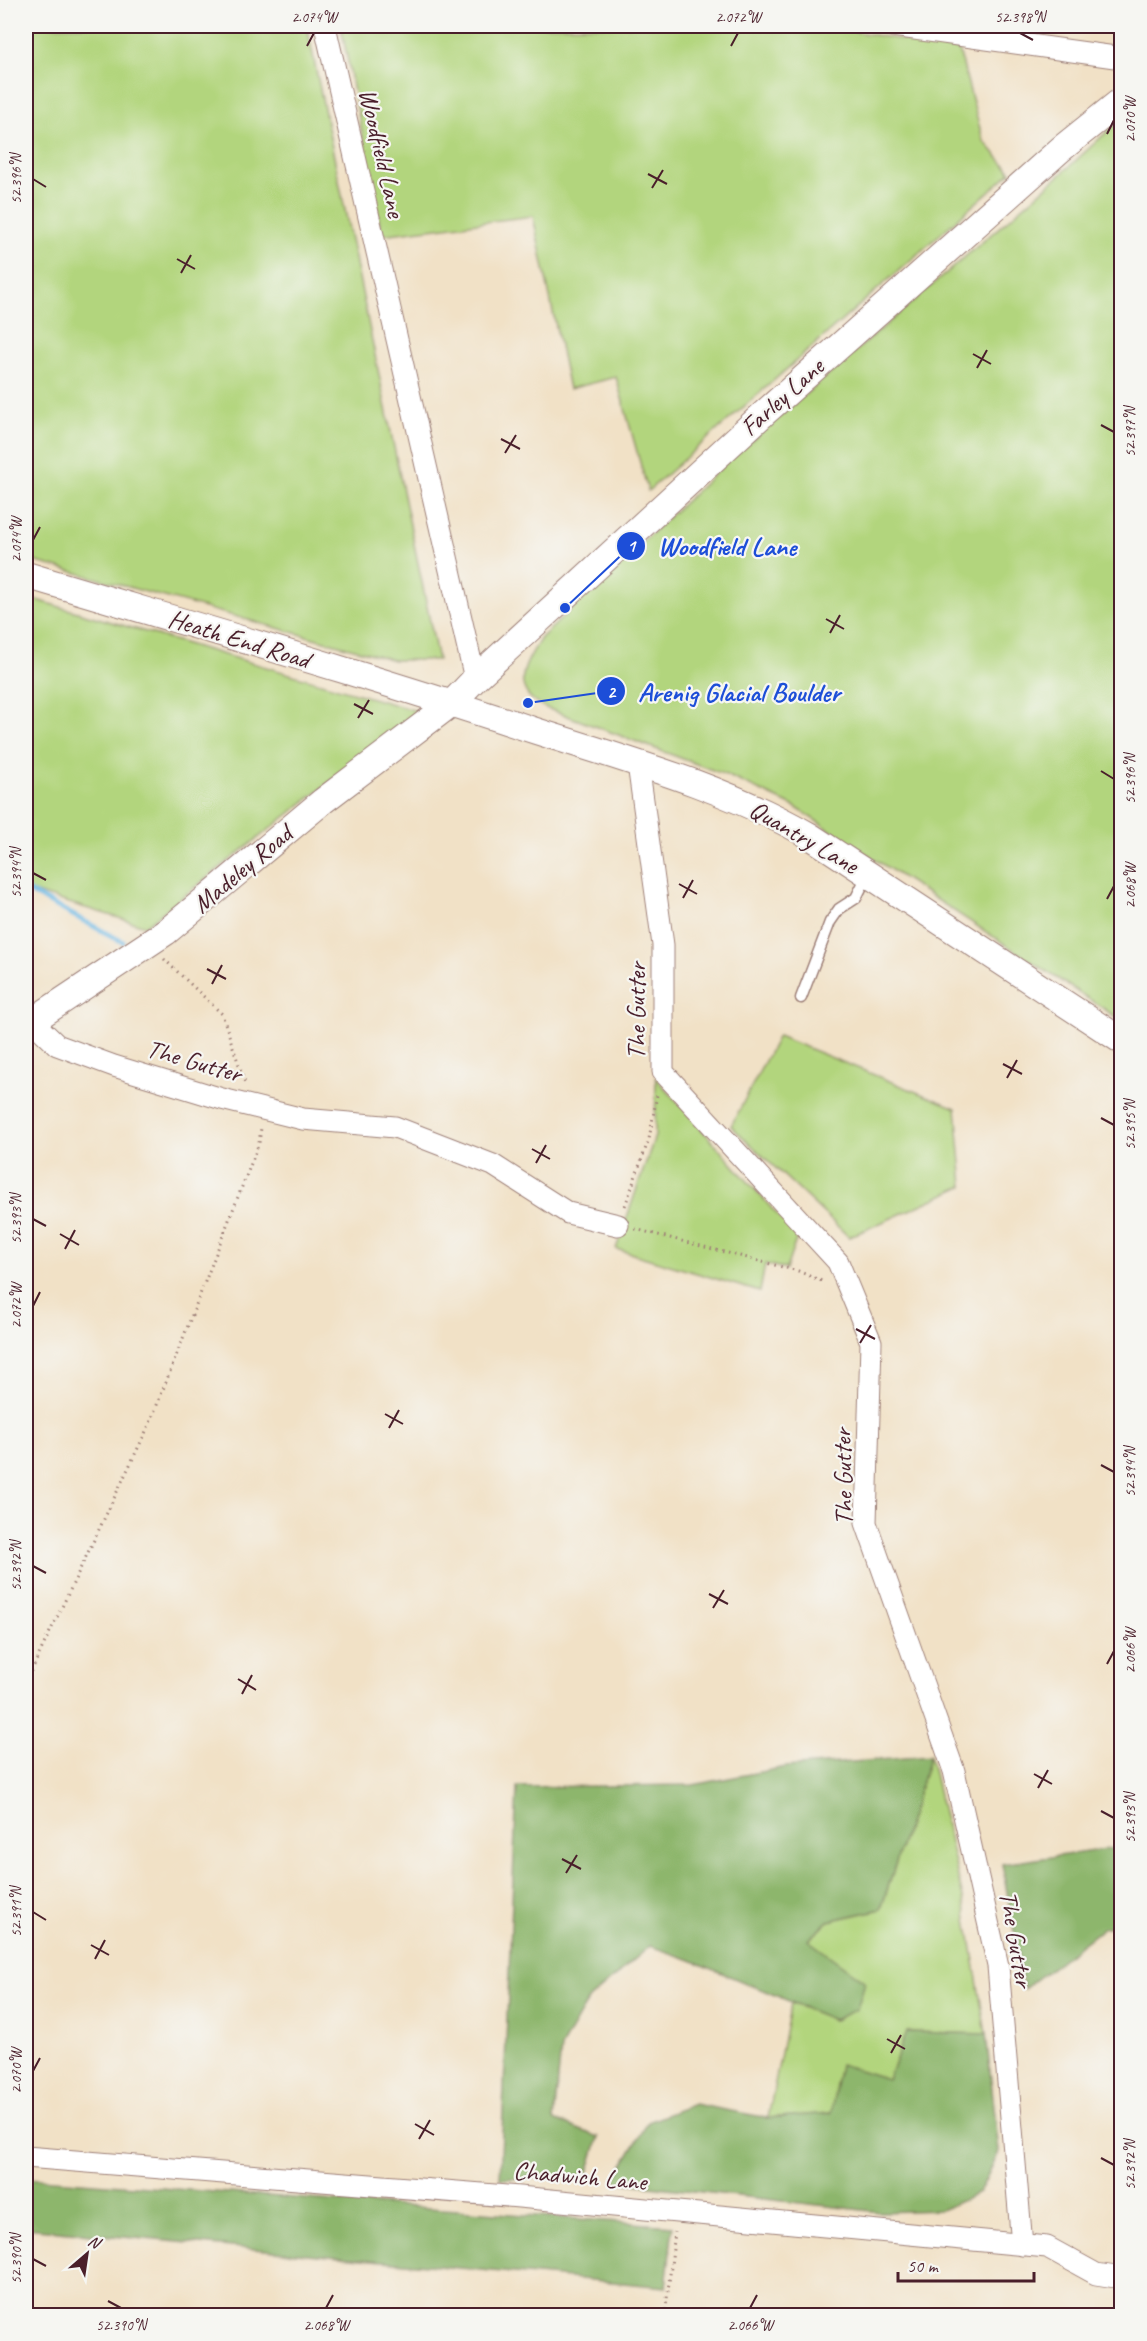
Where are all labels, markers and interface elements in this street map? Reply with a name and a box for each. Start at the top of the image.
text: 2.074°W [291,8,340,27]
text: 2.072°W [715,8,764,27]
text: 52.398°N [995,8,1048,27]
street label: Woodfield Lane [351,85,413,222]
text: 2.070°W [1121,94,1140,143]
text: 52.396°N [7,151,26,204]
street label: Farley Lane [733,349,833,443]
text: 52.397°N [1121,404,1140,457]
text: 2.074°W [7,514,26,563]
callout: Woodfield Lane [616,523,808,568]
text: Woodfield Lane [658,529,798,563]
text: 1 [627,535,637,557]
street label: Heath End Road [165,602,317,677]
callout: Arenig Glacial Boulder [596,669,853,714]
text: Arenig Glacial Boulder [638,675,843,709]
text: 2 [607,681,617,703]
text: 52.396°N [1121,751,1140,804]
street label: Quantry Lane [744,793,866,882]
street label: Madeley Road [185,815,302,920]
text: 52.394°N [7,845,26,898]
text: 2.068°W [1121,860,1140,909]
street label: The Gutter [620,960,653,1059]
street label: The Gutter [143,1032,248,1091]
text: 52.395°N [1121,1097,1140,1150]
text: 52.393°N [7,1191,26,1244]
text: 2.072°W [7,1280,26,1329]
street label: The Gutter [826,1426,860,1526]
text: 52.394°N [1121,1444,1140,1497]
text: 52.392°N [7,1538,26,1591]
text: 2.066°W [1121,1625,1140,1674]
text: 52.393°N [1121,1790,1140,1843]
text: 52.391°N [7,1884,26,1937]
street label: The Gutter [991,1888,1041,1992]
text: 2.070°W [7,2045,26,2094]
text: 52.392°N [1121,2137,1140,2190]
street label: Chadwich Lane [512,2154,650,2198]
north arrow [57,2224,117,2284]
text: 52.390°N [7,2231,26,2284]
text: N [85,2231,106,2254]
scale bar [898,2245,1034,2283]
text: 50 m [907,2255,940,2277]
text: 52.390°N [96,2316,149,2335]
text: 2.068°W [303,2316,352,2335]
text: 2.066°W [727,2316,776,2335]

